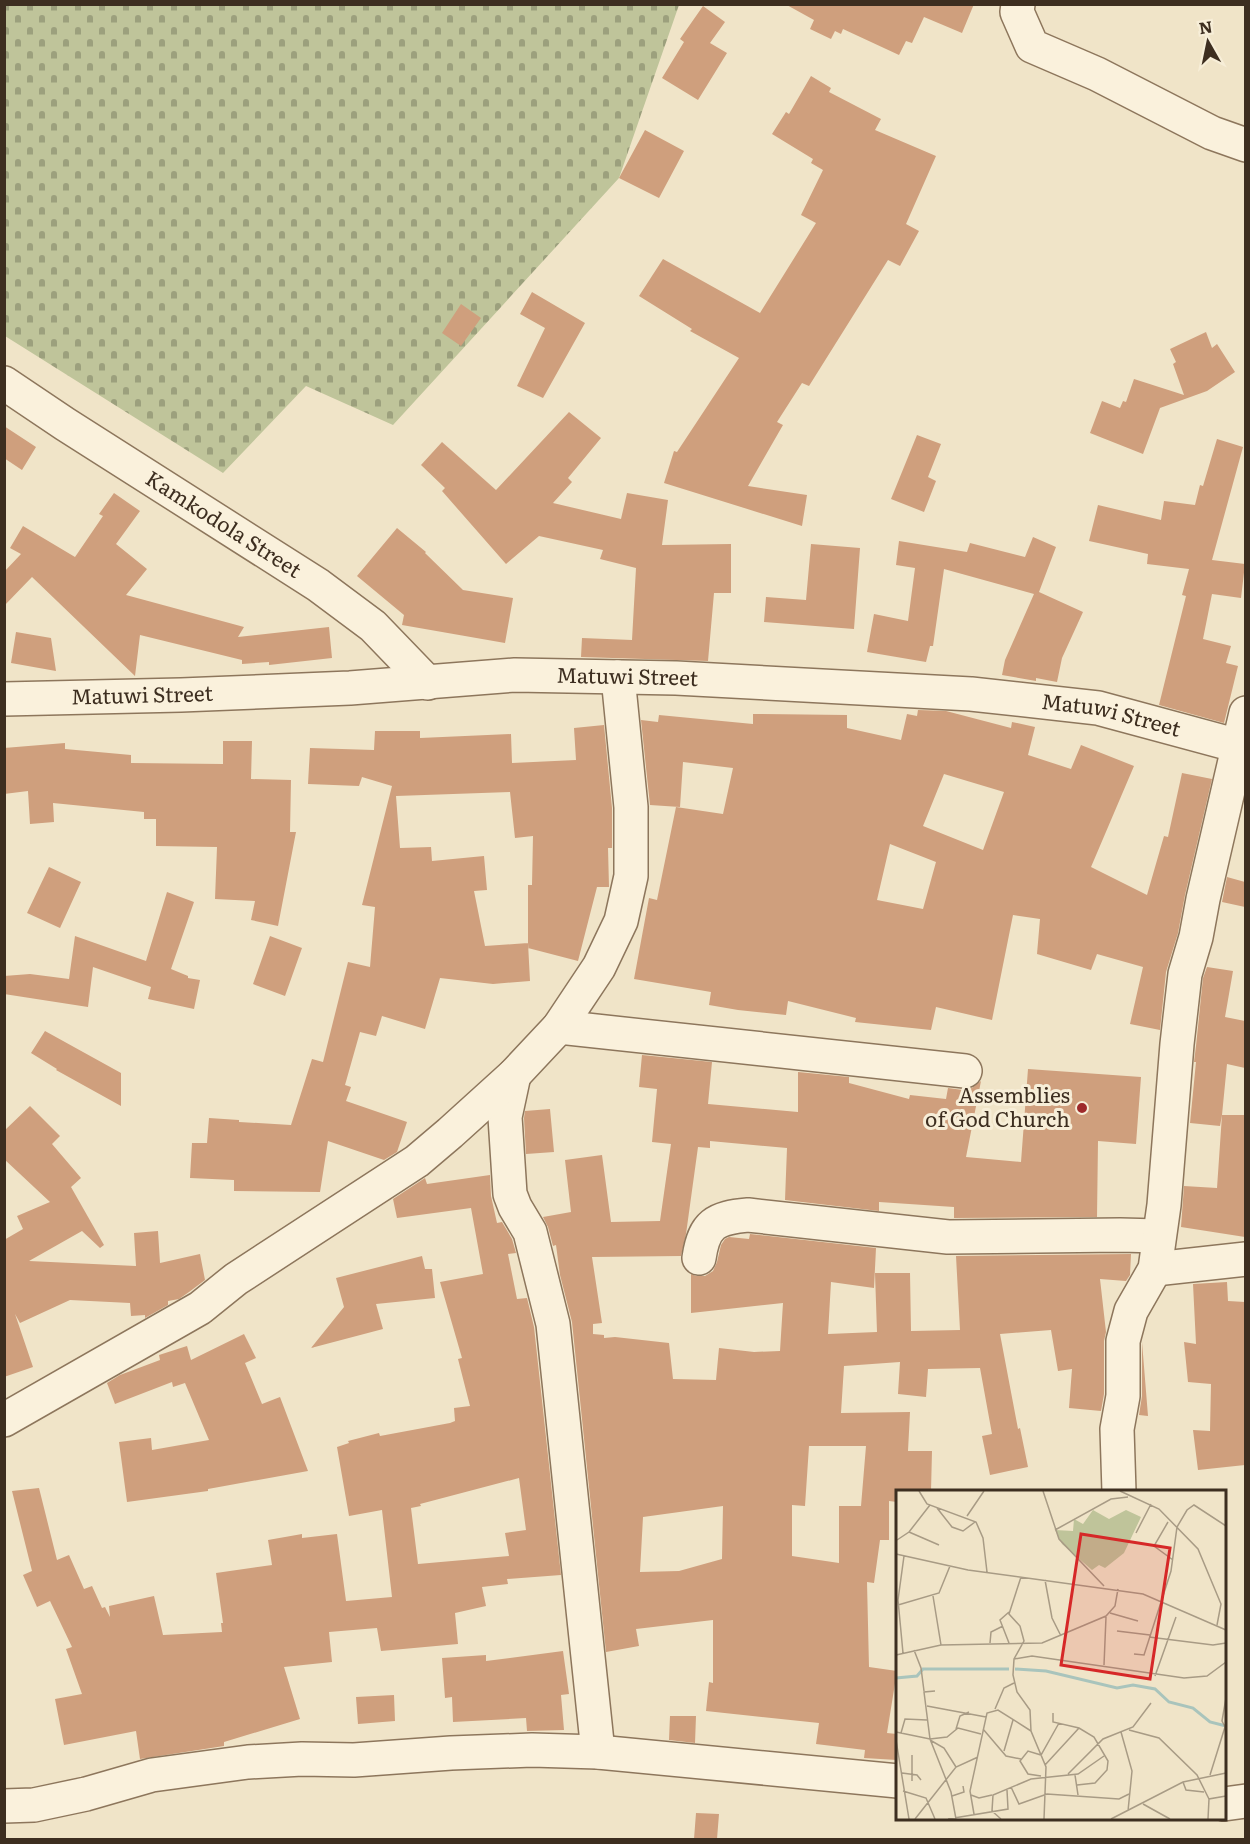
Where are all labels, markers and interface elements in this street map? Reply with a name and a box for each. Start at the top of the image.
north arrow [1178,12,1238,72]
text: N [1197,13,1214,39]
street label: Kamkodola Street [141,461,309,584]
street label: Matuwi Street [556,658,700,692]
street label: Matuwi Street [71,676,214,710]
street label: Matuwi Street [1040,684,1185,743]
place label: Assemblies of God Church [925,1078,1070,1133]
marker: Assemblies of God Church [1075,1101,1089,1115]
inset map [896,1490,1226,1820]

